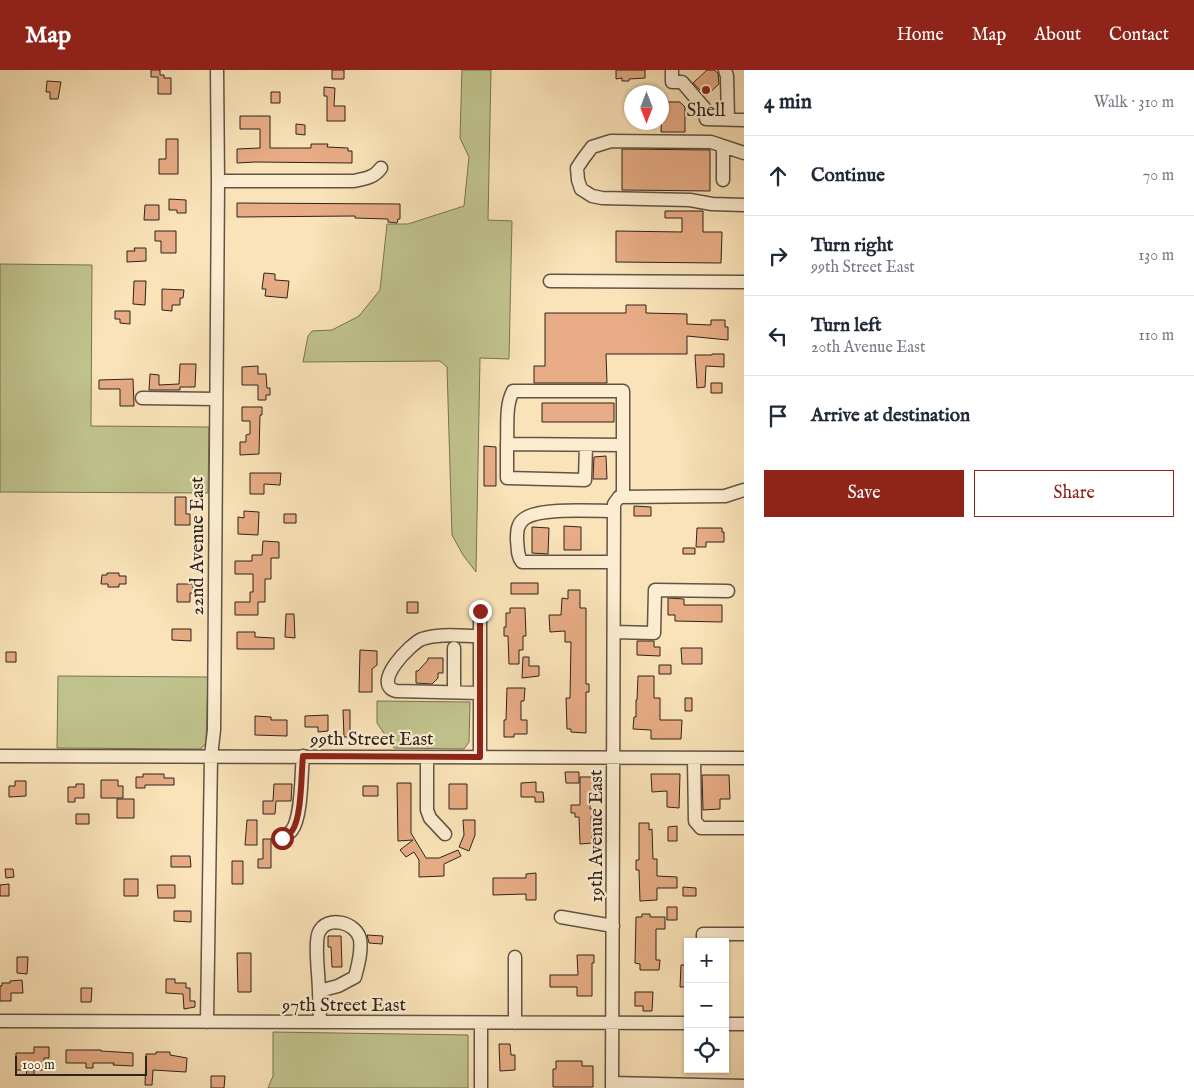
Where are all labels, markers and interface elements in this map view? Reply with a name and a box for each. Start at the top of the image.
text: Map [25,20,71,51]
text: Home [897,24,944,47]
text: Map [972,24,1006,47]
text: About [1034,24,1081,47]
text: Contact [1109,24,1169,47]
marker: Shell [700,84,712,96]
north arrow [624,85,669,130]
text: 4 min [764,89,812,116]
text: Walk · 310 m [1094,93,1174,113]
place label: Shell [687,99,726,123]
icon: ahead [764,162,792,190]
text: Continue [811,164,885,188]
text: 70 m [1143,166,1174,186]
text: Turn right [811,234,893,258]
icon: right [764,242,792,270]
text: 130 m [1138,246,1174,266]
text: 99th Street East [811,258,915,278]
text: Turn left [811,314,882,338]
icon: left [764,322,792,350]
text: 110 m [1138,326,1174,346]
text: 20th Avenue East [811,338,925,358]
icon: arrive [764,402,792,430]
text: Arrive at destination [811,404,970,428]
button: Save [764,470,964,517]
button: Share [974,470,1174,517]
street label: 22nd Avenue East [186,476,210,616]
route end [469,600,492,623]
street label: 99th Street East [309,728,434,752]
street label: 19th Avenue East [585,769,609,902]
route start [271,827,294,850]
map controls [684,938,729,1073]
button: + [684,938,729,983]
button: − [684,983,729,1028]
street label: 97th Street East [281,994,406,1018]
button: locate [684,1028,729,1073]
scale bar [15,1053,148,1076]
text: 100 m [22,1056,55,1074]

